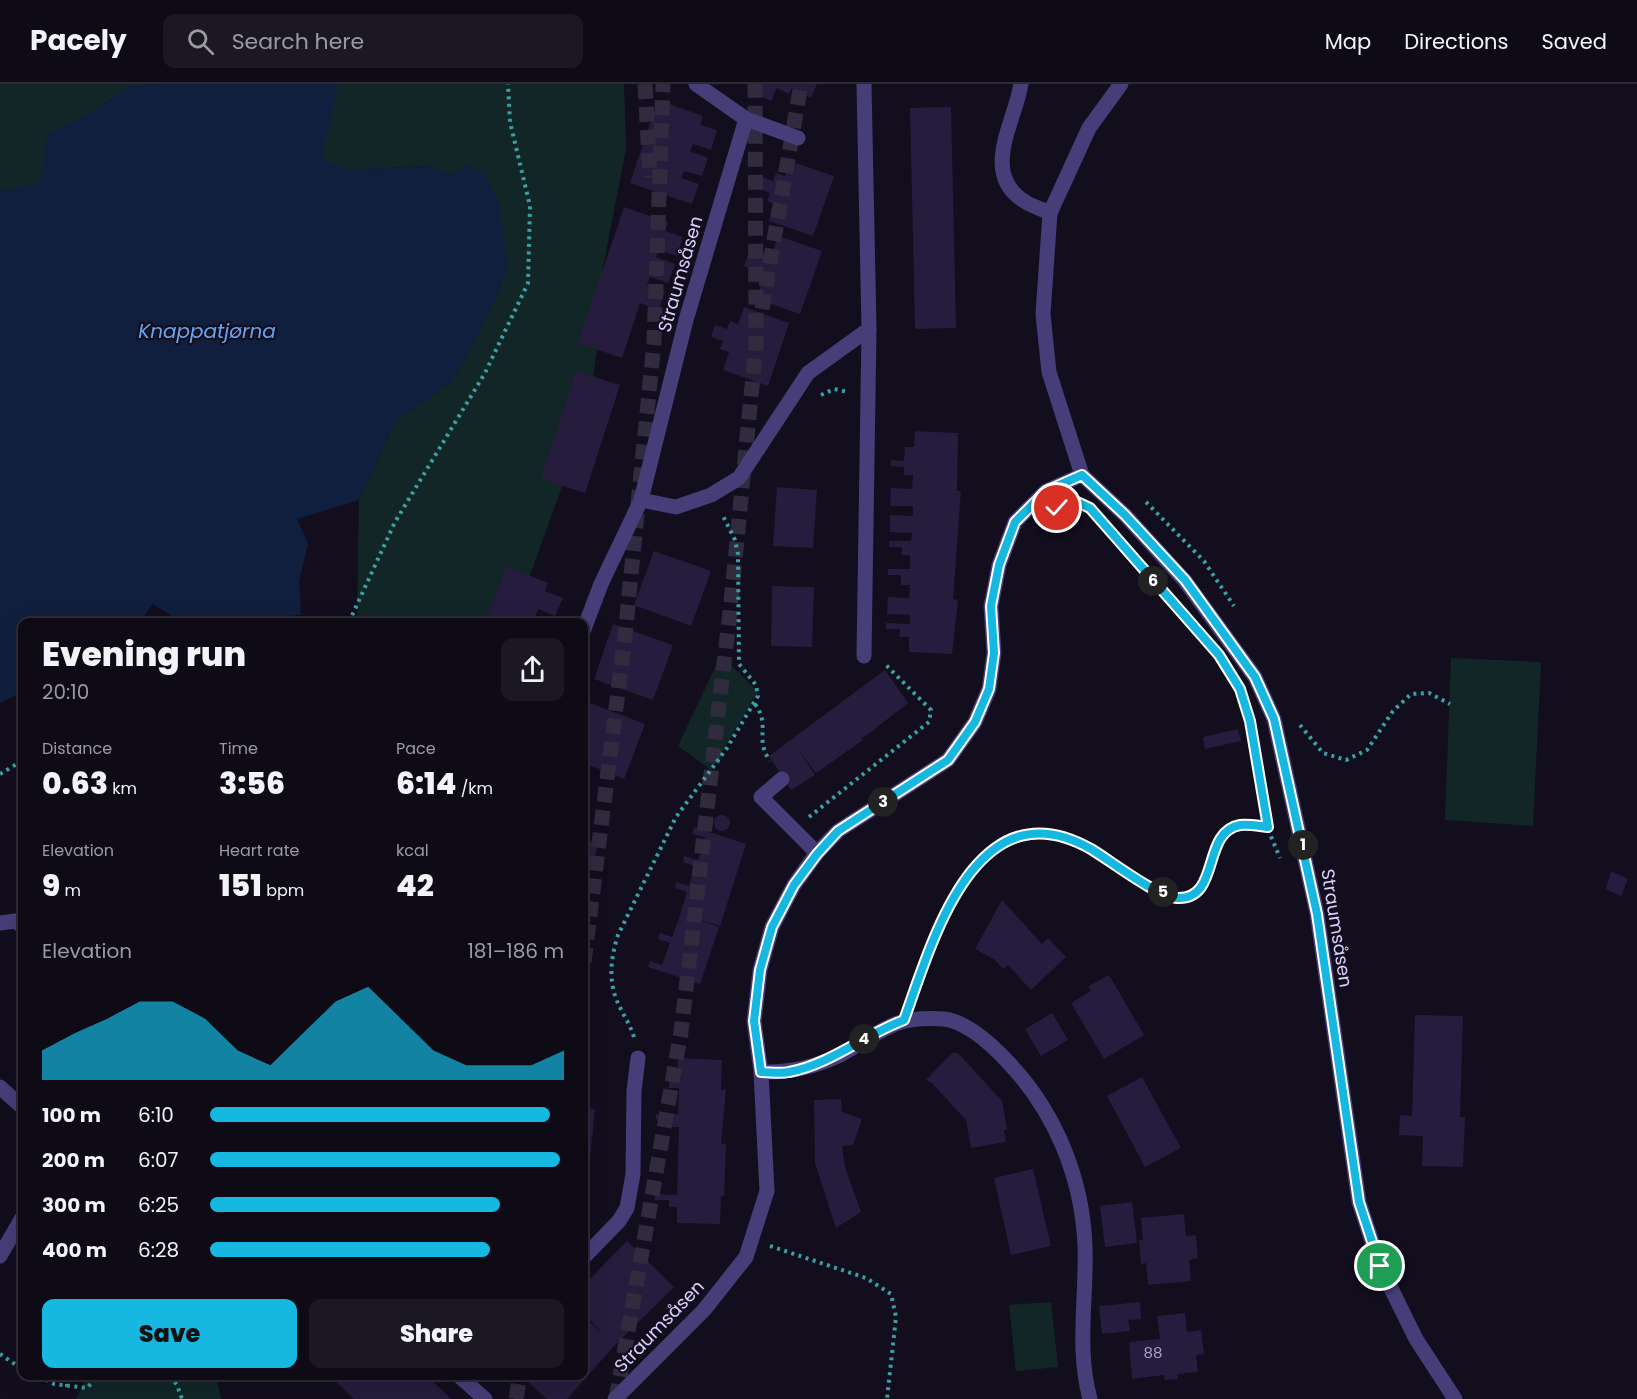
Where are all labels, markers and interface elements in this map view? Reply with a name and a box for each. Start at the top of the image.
search box [163,14,583,68]
text: Pacely [30,21,127,60]
icon: search [184,25,217,58]
text: Search here [232,26,364,57]
text: Map [1325,27,1371,56]
text: Directions [1404,27,1508,56]
text: Saved [1541,27,1607,56]
street label: Straumsåsen [651,213,709,335]
water label: Knappatjørna [138,317,276,345]
pin [1031,482,1082,533]
icon: check [1040,491,1073,524]
pin: 6 [1138,566,1168,596]
text: 6 [1148,569,1158,592]
text: Evening run [42,631,246,678]
button: share [501,638,564,701]
text: 20:10 [42,678,89,706]
text: Distance [42,737,112,760]
text: Time [219,737,258,760]
text: Pace [396,737,436,760]
text: 0.63 [42,762,108,805]
text: 3:56 [219,762,285,805]
text: 6:14 [396,762,456,805]
text: km [108,777,137,800]
text: /km [456,777,493,800]
pin: 3 [868,787,898,817]
text: 3 [878,790,888,813]
pin: 1 [1288,830,1318,860]
text: 1 [1300,833,1306,856]
text: Elevation [42,839,114,862]
text: Heart rate [219,839,299,862]
text: kcal [396,839,429,862]
text: 9 [42,864,60,907]
text: 151 [219,864,262,907]
text: 42 [396,864,434,907]
street label: Straumsåsen [1315,867,1359,989]
pin: 5 [1148,877,1178,907]
text: m [60,879,81,902]
text: bpm [262,879,304,902]
text: 5 [1158,880,1168,903]
text: Elevation [42,937,132,965]
text: 181–186 m [467,937,564,965]
pin: 4 [849,1024,879,1054]
text: 4 [859,1027,869,1050]
text: 100 m [42,1101,101,1129]
text: 6:10 [138,1101,174,1129]
text: 200 m [42,1146,105,1174]
text: 6:07 [138,1146,178,1174]
text: 300 m [42,1191,106,1219]
text: 6:25 [138,1191,179,1219]
text: 400 m [42,1236,107,1264]
text: 6:28 [138,1236,179,1264]
pin [1354,1240,1405,1291]
icon: arrive [1363,1249,1396,1282]
street label: Straumsåsen [608,1274,710,1378]
button: Save [42,1299,297,1368]
button: Share [309,1299,564,1368]
house number: 88 [1144,1342,1162,1363]

